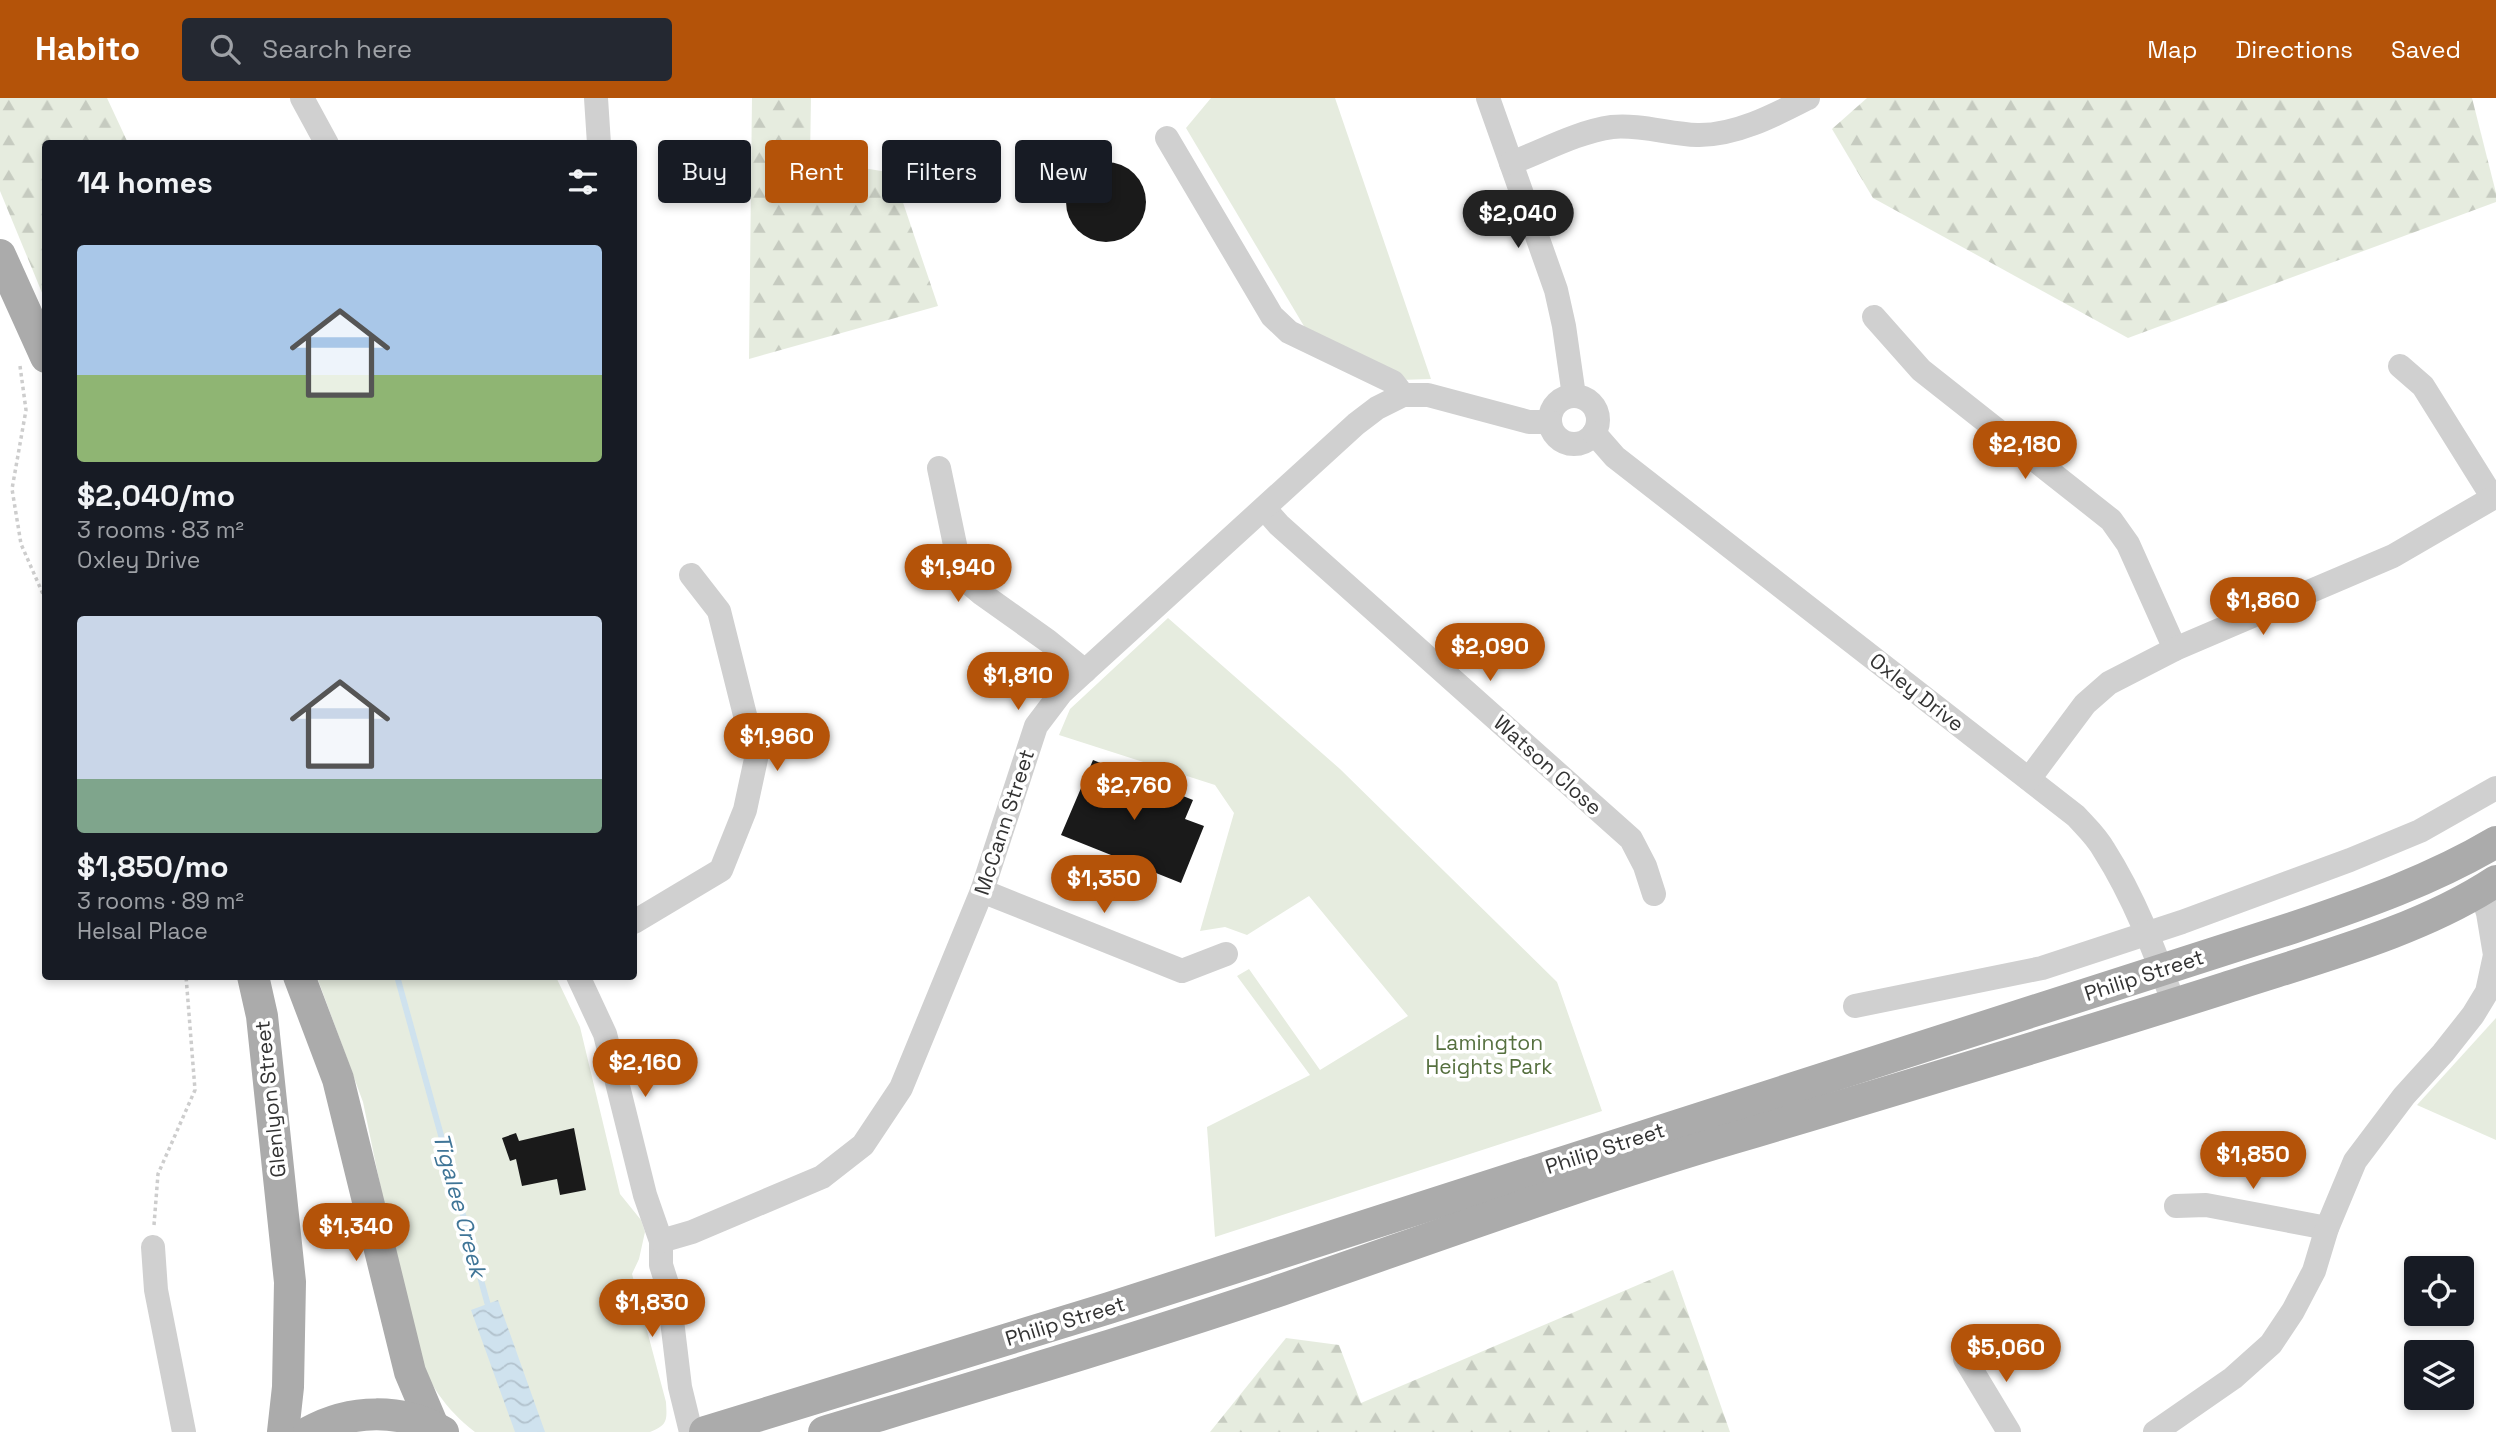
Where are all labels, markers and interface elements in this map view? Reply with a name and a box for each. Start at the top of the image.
search box [182,18,672,81]
text: Habito [35,28,140,70]
icon: search [206,30,244,68]
text: Search here [262,32,412,66]
text: Map [2147,34,2197,65]
text: Directions [2235,34,2353,65]
text: Saved [2391,34,2461,65]
chip: Buy [658,140,751,203]
chip: Rent [765,140,868,203]
chip: Filters [882,140,1001,203]
chip: New [1015,140,1112,203]
text: 14 homes [77,163,213,202]
icon: filters [564,163,602,201]
pin: $2,040 [1461,190,1575,250]
text: $2,040 [1479,198,1557,228]
icon: home [277,290,403,416]
pin: $2,180 [1968,422,2082,481]
text: $2,180 [1989,429,2061,459]
text: $2,040/mo [77,476,235,515]
text: 3 rooms · 83 m² [77,515,244,545]
text: Oxley Drive [77,545,200,575]
pin: $1,940 [901,545,1015,604]
text: $1,940 [921,552,995,582]
pin: $1,860 [2206,578,2320,637]
text: $1,860 [2226,585,2300,615]
pin: $2,090 [1433,624,1547,683]
text: $2,090 [1451,631,1529,661]
street label: Oxley Drive [1864,647,1970,737]
pin: $1,810 [961,652,1075,712]
text: $1,810 [983,660,1053,690]
icon: home [277,661,403,787]
street label: Watson Close [1488,709,1608,821]
pin: $1,960 [720,714,834,773]
text: $1,960 [740,721,814,751]
street label: McCann Street [968,746,1040,898]
pin: $2,760 [1077,762,1191,822]
text: $2,760 [1096,770,1172,800]
text: $1,850/mo [77,847,229,886]
pin: $1,350 [1047,856,1161,915]
text: $1,350 [1067,863,1141,893]
text: 3 rooms · 89 m² [77,886,244,916]
text: Helsal Place [77,916,208,946]
street label: Philip Street [2081,943,2207,1007]
street label: Glenlyon Street [248,1019,292,1179]
park label: Lamington Heights Park [1425,1029,1553,1080]
pin: $2,160 [588,1040,702,1099]
text: $2,160 [609,1047,681,1077]
street label: Philip Street [1542,1116,1668,1180]
water label: Tigalee Creek [426,1129,494,1283]
pin: $1,850 [2196,1132,2310,1191]
text: $1,850 [2216,1139,2290,1169]
pin: $1,340 [299,1204,413,1263]
text: $1,340 [319,1211,393,1241]
map controls [2404,1256,2474,1410]
button: locate [2404,1256,2474,1326]
pin: $1,830 [595,1280,709,1339]
text: $1,830 [615,1287,689,1317]
street label: Philip Street [1002,1290,1128,1352]
pin: $5,060 [1949,1324,2063,1384]
text: $5,060 [1967,1332,2045,1362]
button: layers [2404,1340,2474,1410]

